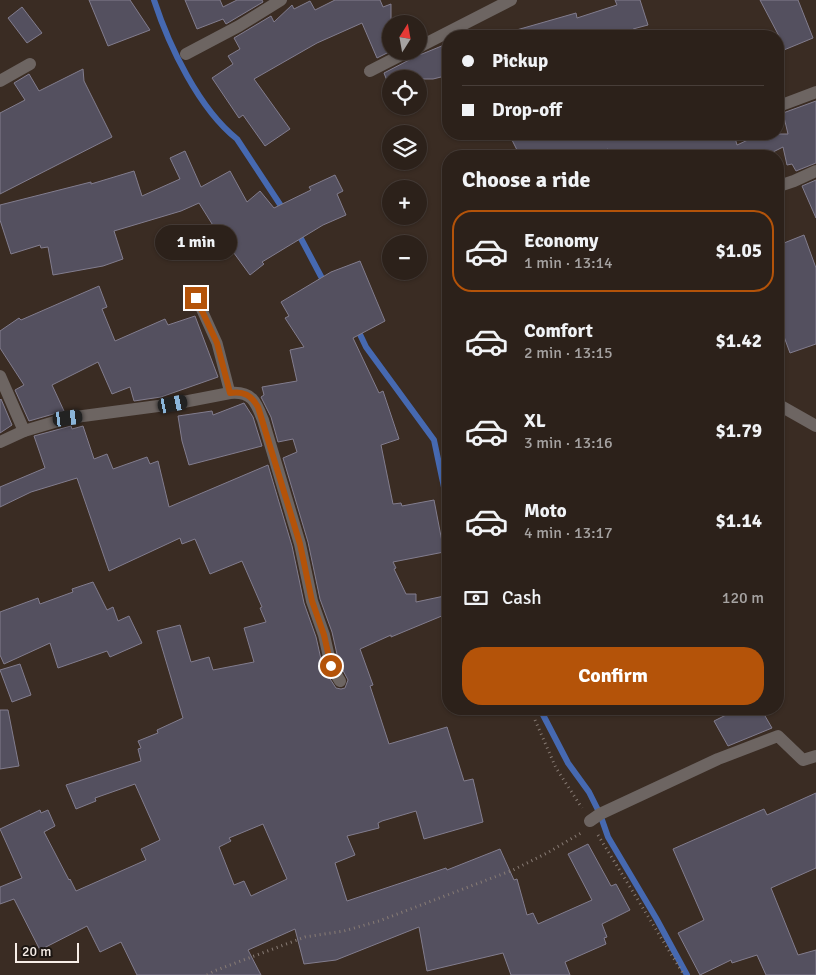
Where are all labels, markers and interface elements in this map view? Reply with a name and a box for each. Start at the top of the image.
north arrow [382,15,428,60]
map controls [382,15,427,280]
text: Pickup [492,49,548,73]
button: locate [382,70,427,115]
text: Drop-off [492,98,562,122]
button: layers [382,125,427,170]
text: Choose a ride [462,166,590,193]
button: + [382,180,427,225]
callout: 1 min [155,226,237,260]
icon: car [464,229,509,274]
text: Economy [524,229,598,253]
text: 1 min [177,232,215,252]
button: − [382,235,427,280]
text: $1.05 [716,239,762,263]
text: 1 min · 13:14 [524,253,613,273]
route end [185,287,207,309]
icon: car [464,319,509,364]
text: Comfort [524,319,593,343]
text: $1.42 [716,329,762,353]
text: 2 min · 13:15 [524,343,613,363]
car [156,394,189,414]
car [52,409,83,427]
icon: car [464,409,509,454]
text: XL [524,409,546,433]
text: $1.79 [716,419,762,443]
text: 3 min · 13:16 [524,433,613,453]
icon: car [464,499,509,544]
text: Moto [524,499,567,523]
text: $1.14 [716,509,762,533]
text: 4 min · 13:17 [524,523,613,543]
icon: cash [462,584,490,612]
text: Cash [502,586,542,610]
text: 120 m [722,588,764,608]
button: Confirm [462,647,764,705]
route start [320,655,342,677]
scale bar [15,940,79,963]
text: 20 m [22,943,51,960]

